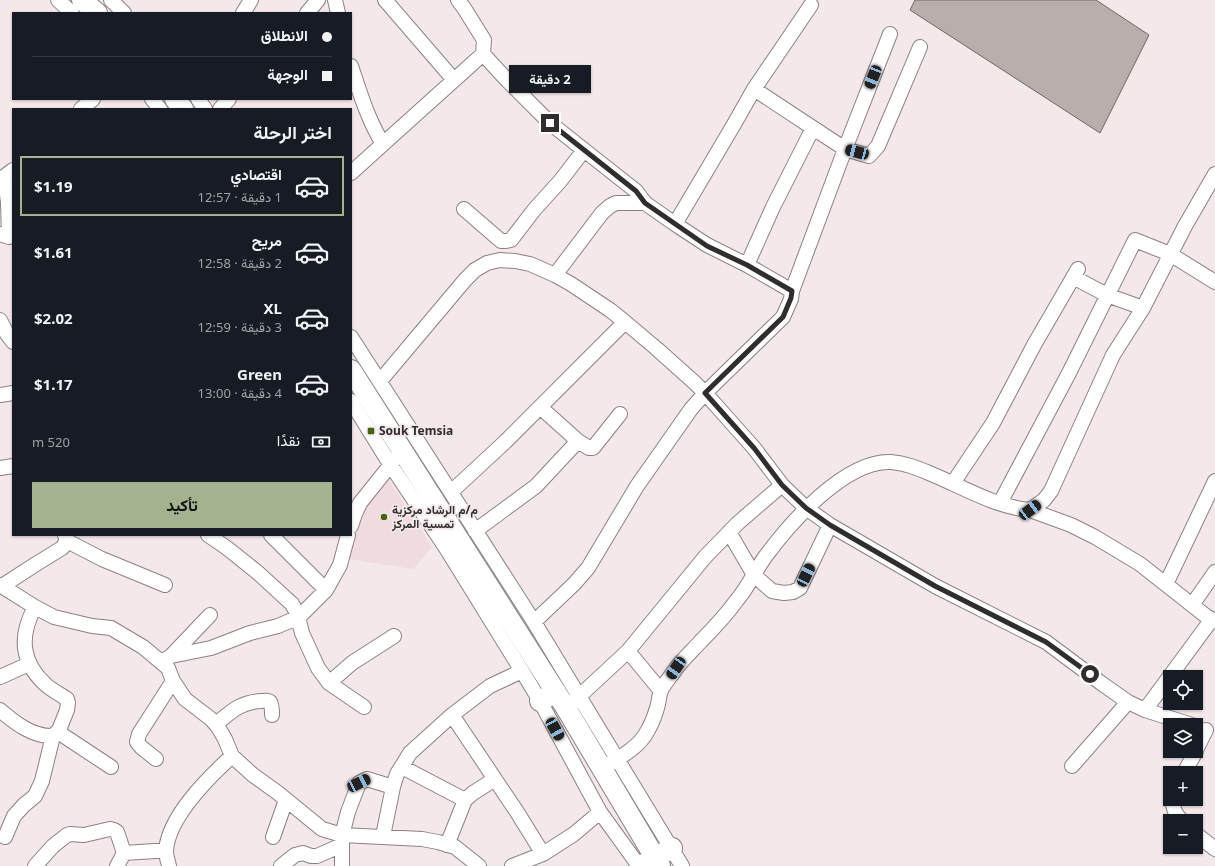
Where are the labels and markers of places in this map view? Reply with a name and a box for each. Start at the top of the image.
place label: Souk Temsia [379,422,453,439]
marker: Souk Temsia [366,426,376,436]
place label: م/م الرشاد مركزية تمسية المركز [391,501,478,532]
marker: م/م الرشاد مركزية تمسية المركز [379,512,389,522]

